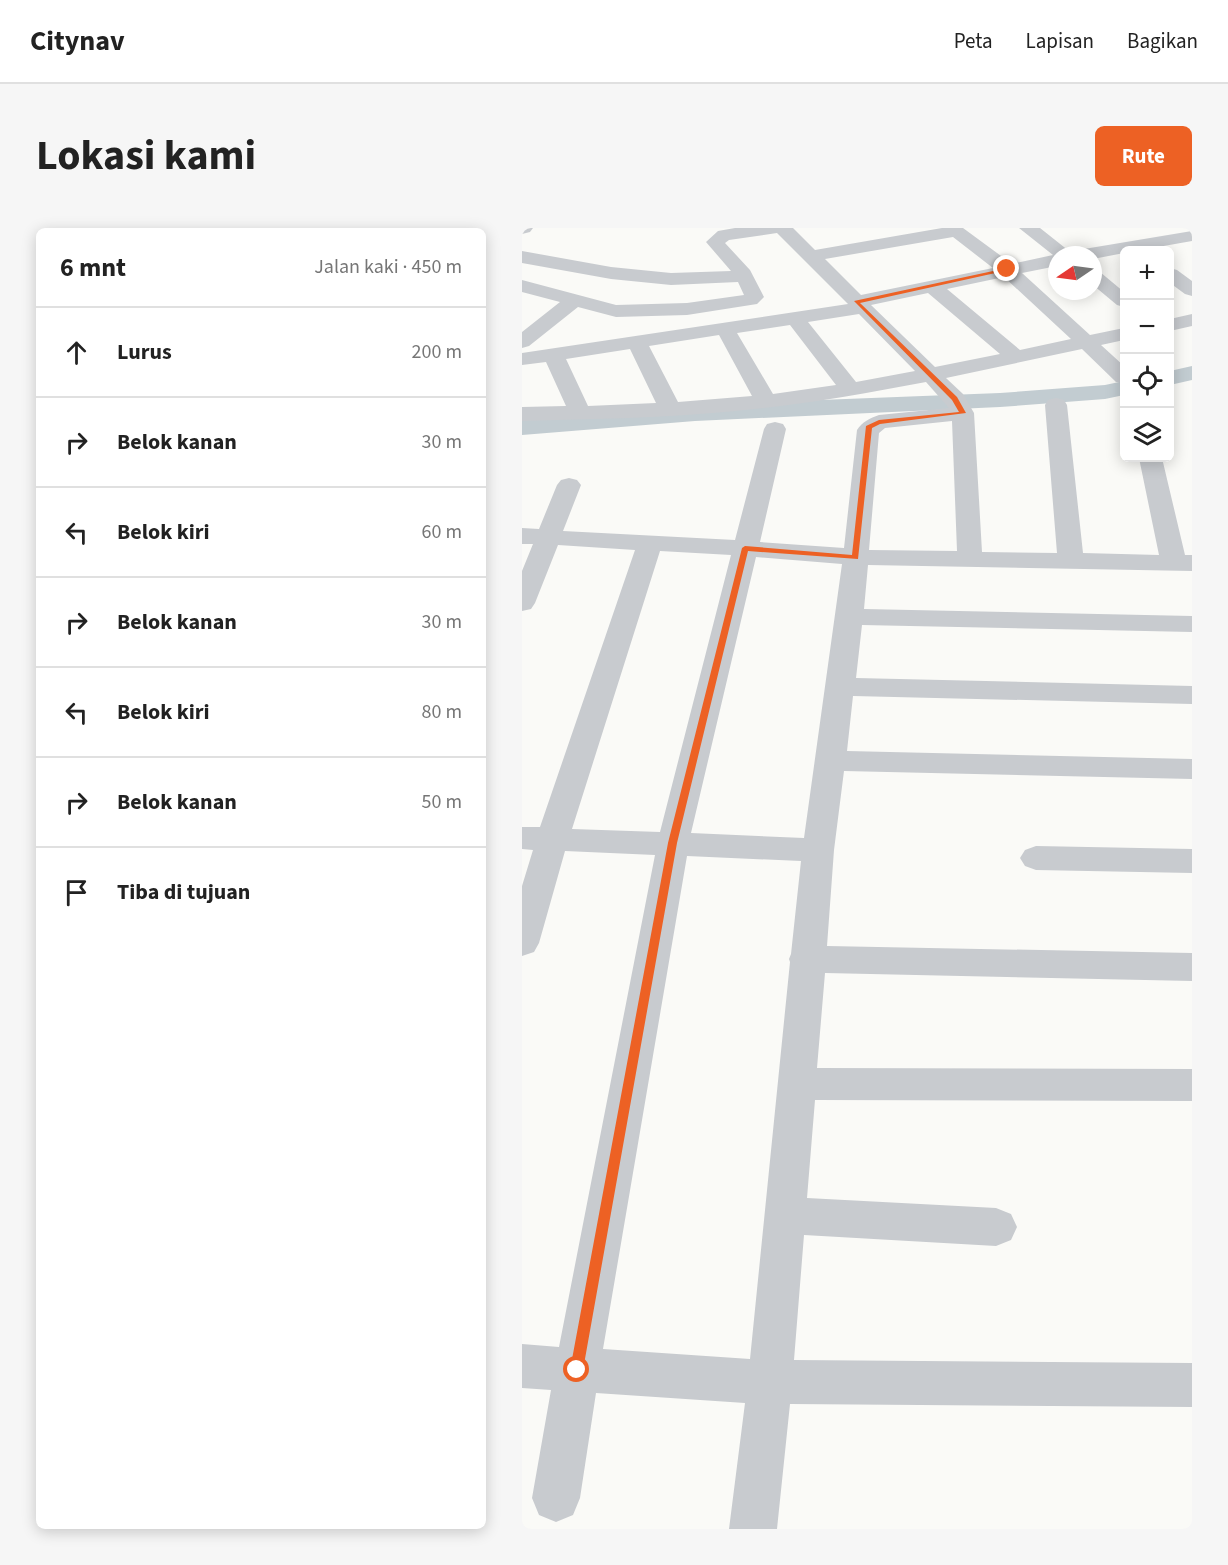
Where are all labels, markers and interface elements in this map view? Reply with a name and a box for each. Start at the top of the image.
text: Citynav [30,21,125,61]
text: Peta [954,26,993,56]
text: Lapisan [1026,26,1094,56]
text: Bagikan [1127,26,1198,56]
text: Lokasi kami [36,126,256,186]
button: Rute [1095,126,1192,186]
north arrow [1048,246,1102,300]
map controls [1120,246,1174,462]
button: + [1120,246,1174,300]
text: 6 mnt [60,249,126,286]
text: Jalan kaki · 450 m [314,253,462,281]
route end [993,255,1019,281]
button: − [1120,300,1174,354]
icon: ahead [60,336,93,369]
text: Lurus [117,336,172,368]
text: 200 m [412,338,462,366]
button: locate [1120,354,1174,408]
button: layers [1120,408,1174,462]
icon: right [60,426,93,459]
text: Belok kanan [117,426,237,458]
text: 30 m [422,428,462,456]
icon: left [60,516,93,549]
text: Belok kiri [117,516,210,548]
text: 60 m [422,518,462,546]
icon: right [60,606,93,639]
text: Belok kanan [117,606,237,638]
text: 30 m [422,608,462,636]
icon: left [60,696,93,729]
text: Belok kiri [117,696,210,728]
text: 80 m [422,698,462,726]
icon: right [60,786,93,819]
text: Belok kanan [117,786,237,818]
text: 50 m [422,788,462,816]
icon: arrive [60,876,93,909]
text: Tiba di tujuan [117,876,250,908]
route start [563,1356,589,1382]

